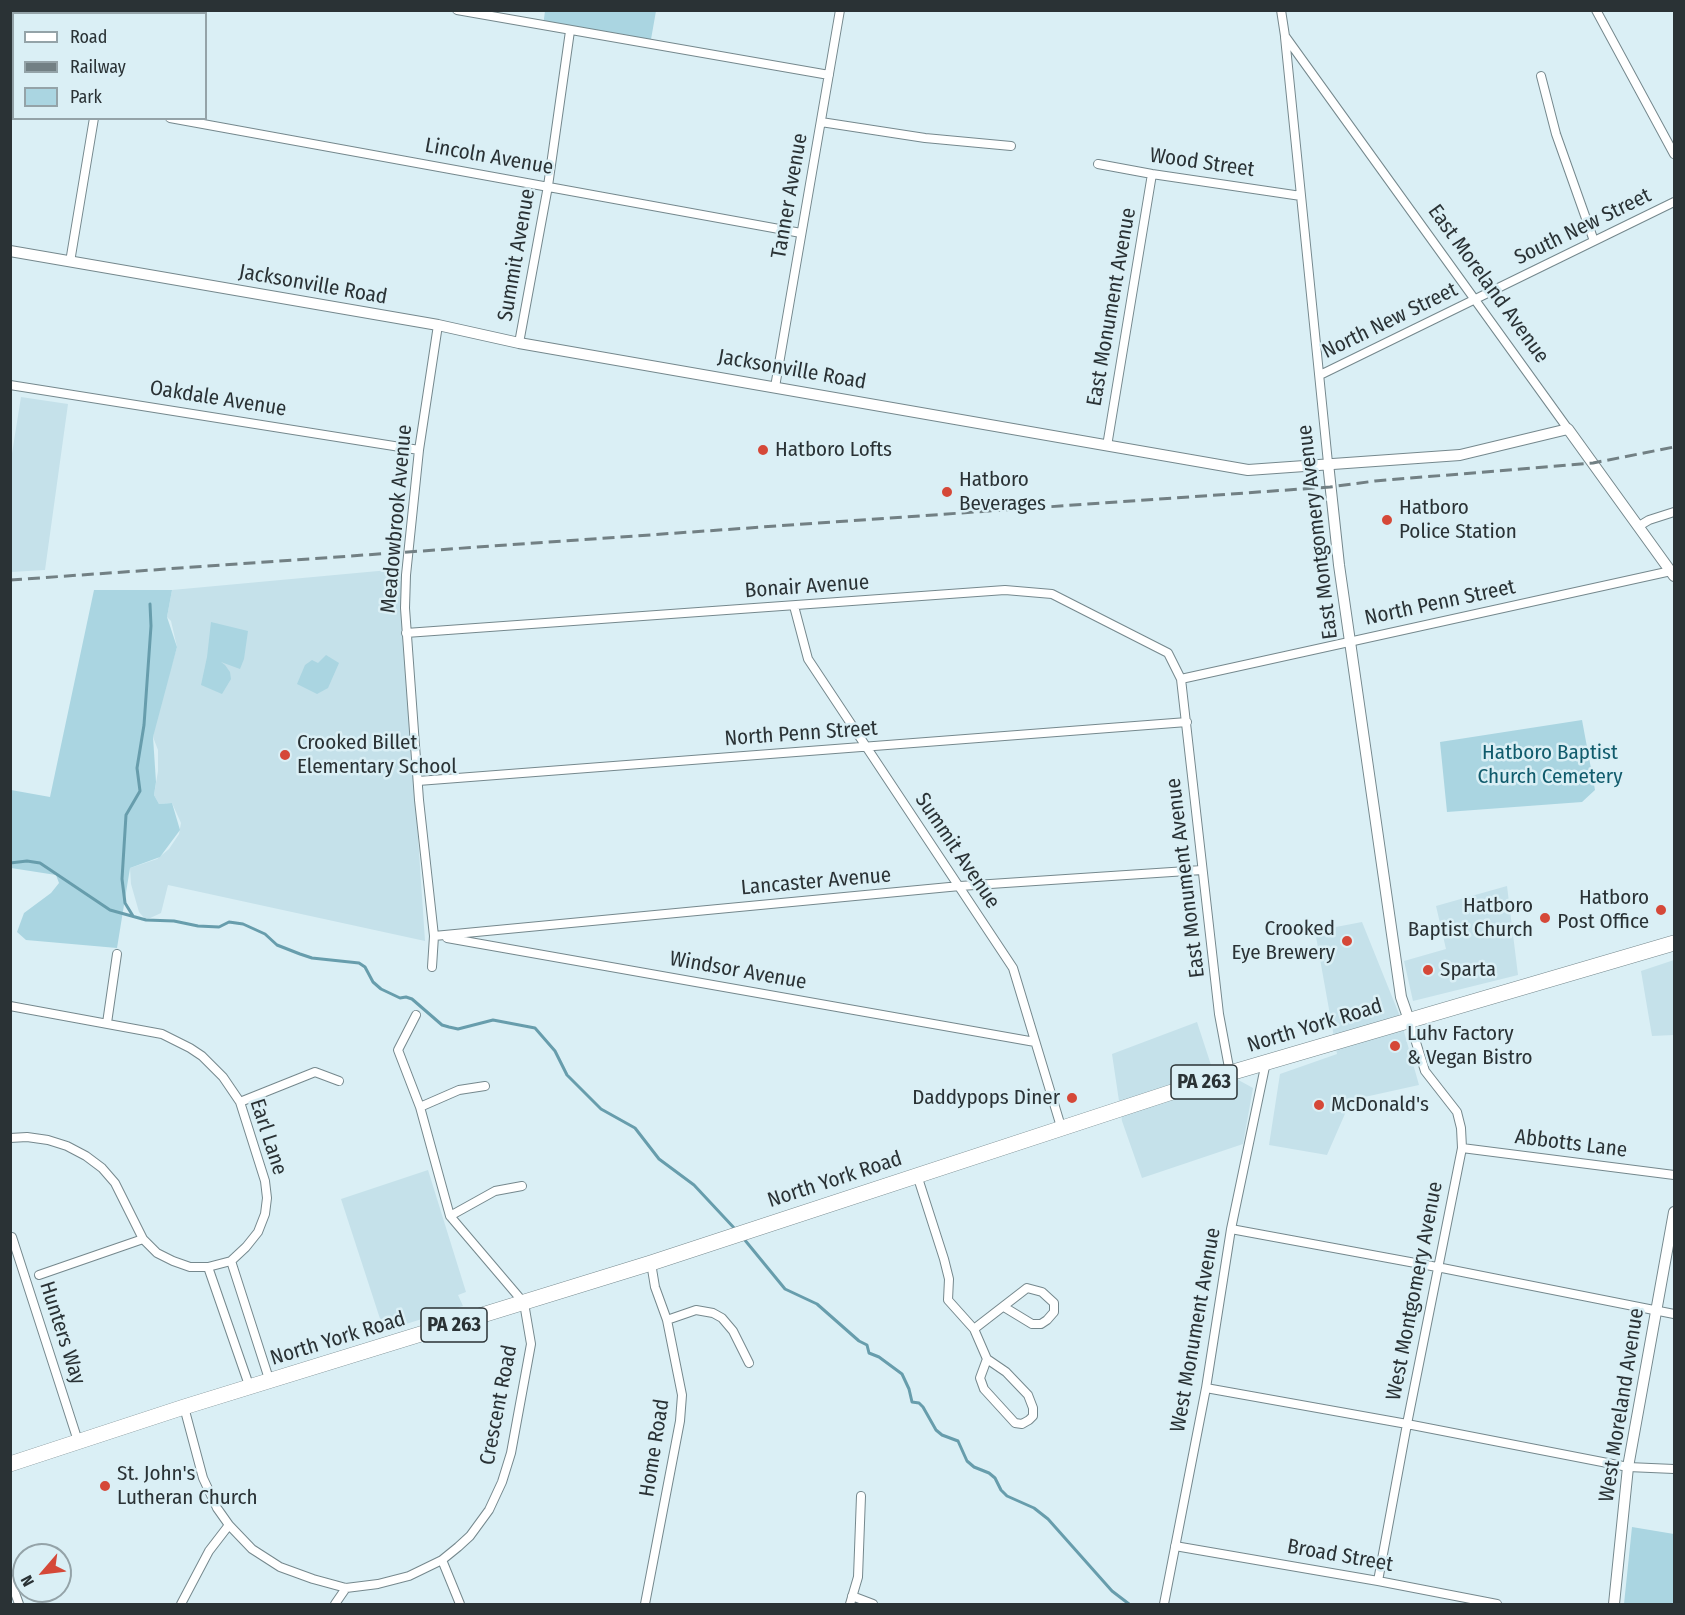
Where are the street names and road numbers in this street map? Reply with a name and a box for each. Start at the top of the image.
street label: Tanner Avenue [767,131,813,261]
street label: Lincoln Avenue [423,133,555,181]
street label: Wood Street [1148,143,1256,183]
street label: South New Street [1511,183,1655,271]
street label: Summit Avenue [493,187,541,323]
street label: East Moreland Avenue [1422,200,1554,368]
street label: East Monument Avenue [1082,206,1142,408]
street label: Jacksonville Road [237,260,389,310]
street label: North New Street [1318,277,1462,365]
street label: Jacksonville Road [716,345,868,395]
street label: Oakdale Avenue [148,376,288,422]
street label: East Montgomery Avenue [1292,423,1344,641]
street label: Meadowbrook Avenue [376,424,418,614]
street label: Bonair Avenue [744,570,870,604]
street label: North Penn Street [1362,575,1518,631]
street label: North Penn Street [724,716,878,752]
street label: East Monument Avenue [1161,777,1211,979]
street label: Summit Avenue [909,788,1005,914]
street label: Lancaster Avenue [740,863,892,901]
street label: Windsor Avenue [668,947,808,995]
street label: North York Road [1244,994,1386,1058]
road number: PA 263 [1171,1065,1237,1099]
street label: Earl Lane [244,1096,292,1178]
street label: Abbotts Lane [1513,1125,1629,1163]
street label: North York Road [765,1146,905,1214]
street label: West Montgomery Avenue [1381,1180,1449,1402]
street label: West Monument Avenue [1166,1226,1226,1434]
street label: Hunters Way [33,1278,91,1388]
street label: West Moreland Avenue [1594,1306,1650,1504]
street label: North York Road [267,1307,409,1371]
road number: PA 263 [421,1308,487,1342]
street label: Crescent Road [475,1343,523,1467]
street label: Home Road [635,1397,675,1499]
street label: Broad Street [1285,1534,1395,1578]

